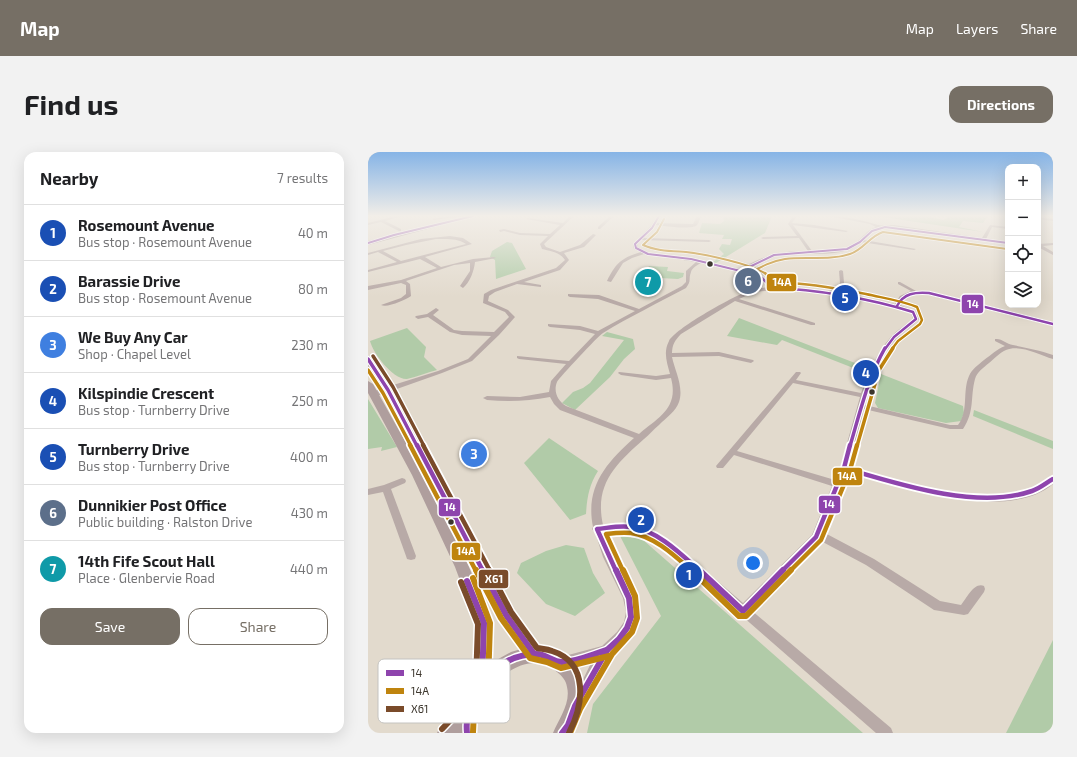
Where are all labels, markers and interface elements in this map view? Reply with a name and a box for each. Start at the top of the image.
text: Map [20,17,60,40]
text: Map [906,20,934,37]
text: Layers [956,20,998,37]
text: Share [1020,20,1057,37]
button: Directions [949,86,1053,123]
text: Find us [24,87,118,121]
map controls [1005,164,1041,308]
button: + [1005,164,1041,200]
text: Nearby [40,168,98,188]
text: 7 results [277,170,328,186]
button: − [1005,200,1041,236]
text: Rosemount Avenue [78,216,215,234]
text: 1 [50,225,56,241]
text: 40 m [298,225,328,241]
text: Bus stop · Rosemount Avenue [78,234,252,250]
button: locate [1005,236,1041,272]
unlabelled marker [705,259,715,269]
pin: 6 [735,266,761,296]
pin: 7 [635,267,661,297]
text: Barassie Drive [78,272,180,290]
button: layers [1005,272,1041,308]
line badge: 14A [766,273,797,292]
text: 14A [773,275,792,288]
text: 2 [49,281,57,297]
text: 80 m [298,281,328,297]
pin: 5 [832,283,858,313]
text: Bus stop · Rosemount Avenue [78,290,252,306]
line badge: 14 [961,294,984,314]
text: 14 [967,297,979,310]
text: We Buy Any Car [78,328,188,346]
text: 3 [49,337,57,353]
text: 230 m [291,337,328,353]
text: Shop · Chapel Level [78,346,191,362]
pin: 4 [853,358,879,388]
text: Kilspindie Crescent [78,384,214,402]
unlabelled marker [867,387,877,397]
text: 4 [49,393,57,409]
text: 250 m [292,393,328,409]
text: Bus stop · Turnberry Drive [78,402,230,418]
pin: 3 [461,439,487,469]
text: Turnberry Drive [78,440,189,458]
text: 5 [49,449,57,465]
text: 400 m [290,449,328,465]
text: Bus stop · Turnberry Drive [78,458,230,474]
line badge: 14A [832,467,863,486]
text: 14A [838,469,857,482]
line badge: 14 [818,495,841,514]
text: Dunnikier Post Office [78,496,227,514]
text: 14 [823,497,835,510]
line badge: 14 [438,498,461,517]
text: 14 [444,500,456,513]
text: 6 [49,505,57,521]
text: 430 m [291,505,328,521]
pin: 2 [628,505,654,535]
text: Public building · Ralston Drive [78,514,252,530]
unlabelled marker [446,517,456,527]
line badge: 14A [451,542,481,561]
text: 14A [457,544,476,557]
text: 14th Fife Scout Hall [78,552,215,570]
your location [743,553,763,573]
pin: 1 [676,560,702,590]
text: 7 [50,561,56,577]
text: 440 m [290,561,328,577]
line badge: X61 [478,569,509,589]
text: Place · Glenbervie Road [78,570,215,586]
text: X61 [485,572,503,585]
button: Save [40,608,180,645]
button: Share [188,608,328,645]
legend [378,659,510,723]
text: 14 [411,666,422,679]
text: 14A [411,684,429,697]
text: X61 [411,702,428,715]

